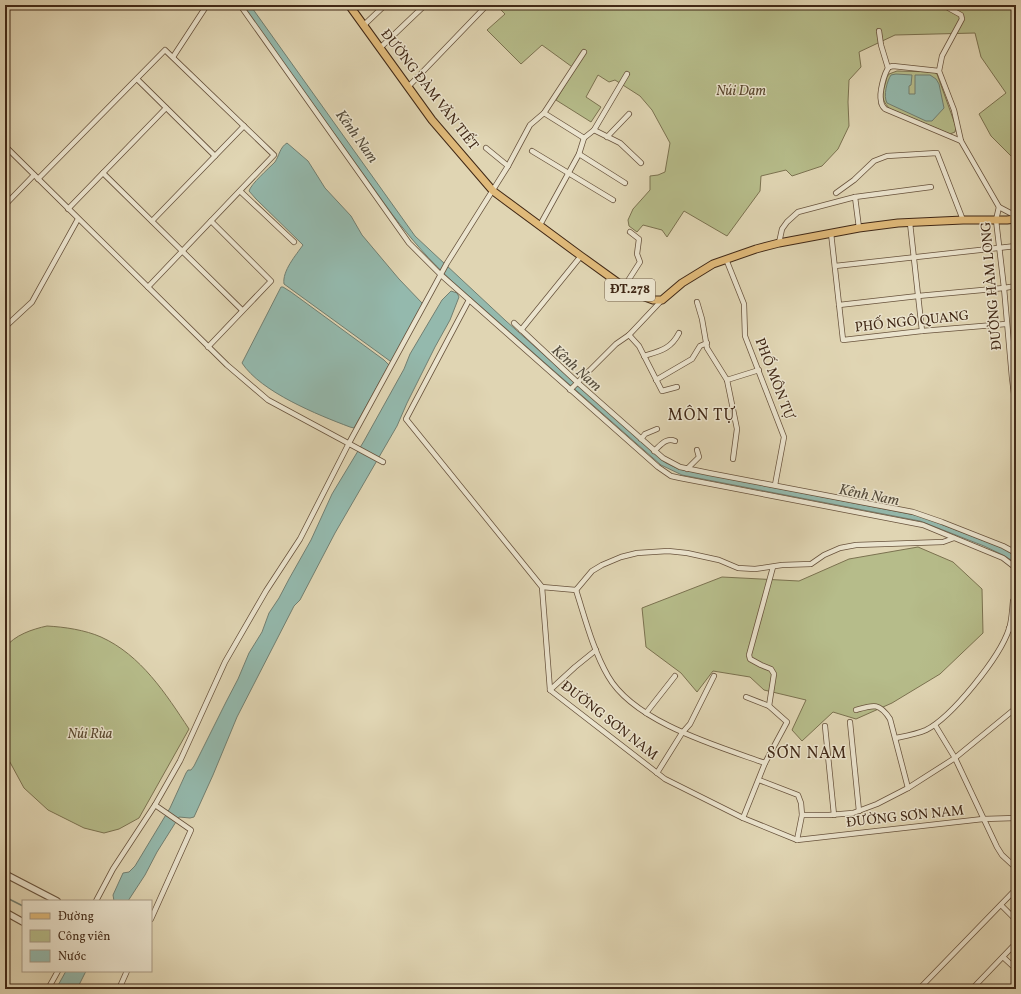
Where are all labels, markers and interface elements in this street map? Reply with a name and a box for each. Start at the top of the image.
street label: ĐƯỜNG ĐÀM VĂN TIẾT [376,24,484,154]
park label: Núi Dạm [716,82,766,101]
water label: Kênh Nam [330,106,383,168]
street label: ĐƯỜNG HÀM LONG [976,221,1007,351]
road number: ĐT.278 [605,279,655,301]
street label: PHỐ NGÔ QUANG [854,305,970,337]
street label: PHỐ MÔN TỰ [750,335,800,423]
water label: Kênh Nam [546,341,606,398]
district label: MÔN TỰ [668,404,736,427]
water label: Kênh Nam [837,480,901,512]
street label: ĐƯỜNG SƠN NAM [557,676,662,765]
park label: Núi Rùa [68,725,113,744]
district label: SƠN NAM [767,743,847,765]
street label: ĐƯỜNG SƠN NAM [845,800,965,833]
legend [22,900,152,972]
text: Đường [58,909,94,925]
text: Công viên [58,929,110,945]
text: Nước [58,949,86,965]

